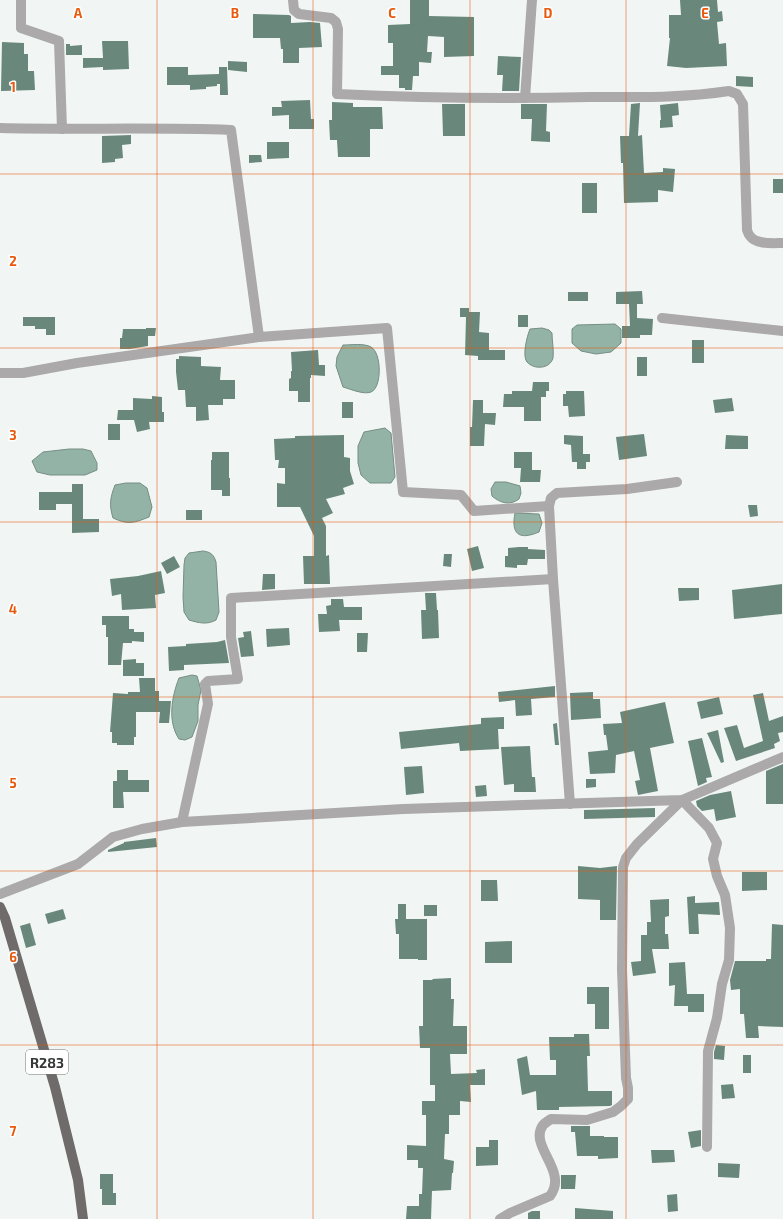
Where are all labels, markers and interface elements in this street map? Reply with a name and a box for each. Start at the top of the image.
text: A [74,5,83,21]
text: B [231,5,239,21]
text: C [388,5,396,21]
text: D [544,5,553,21]
text: E [701,5,709,21]
text: 1 [10,79,16,95]
text: 2 [9,253,17,269]
text: 3 [9,427,17,443]
text: 4 [9,601,17,617]
text: 5 [9,775,17,791]
text: 6 [9,949,17,965]
road number: R283 [26,1050,68,1074]
text: 7 [10,1123,17,1139]

